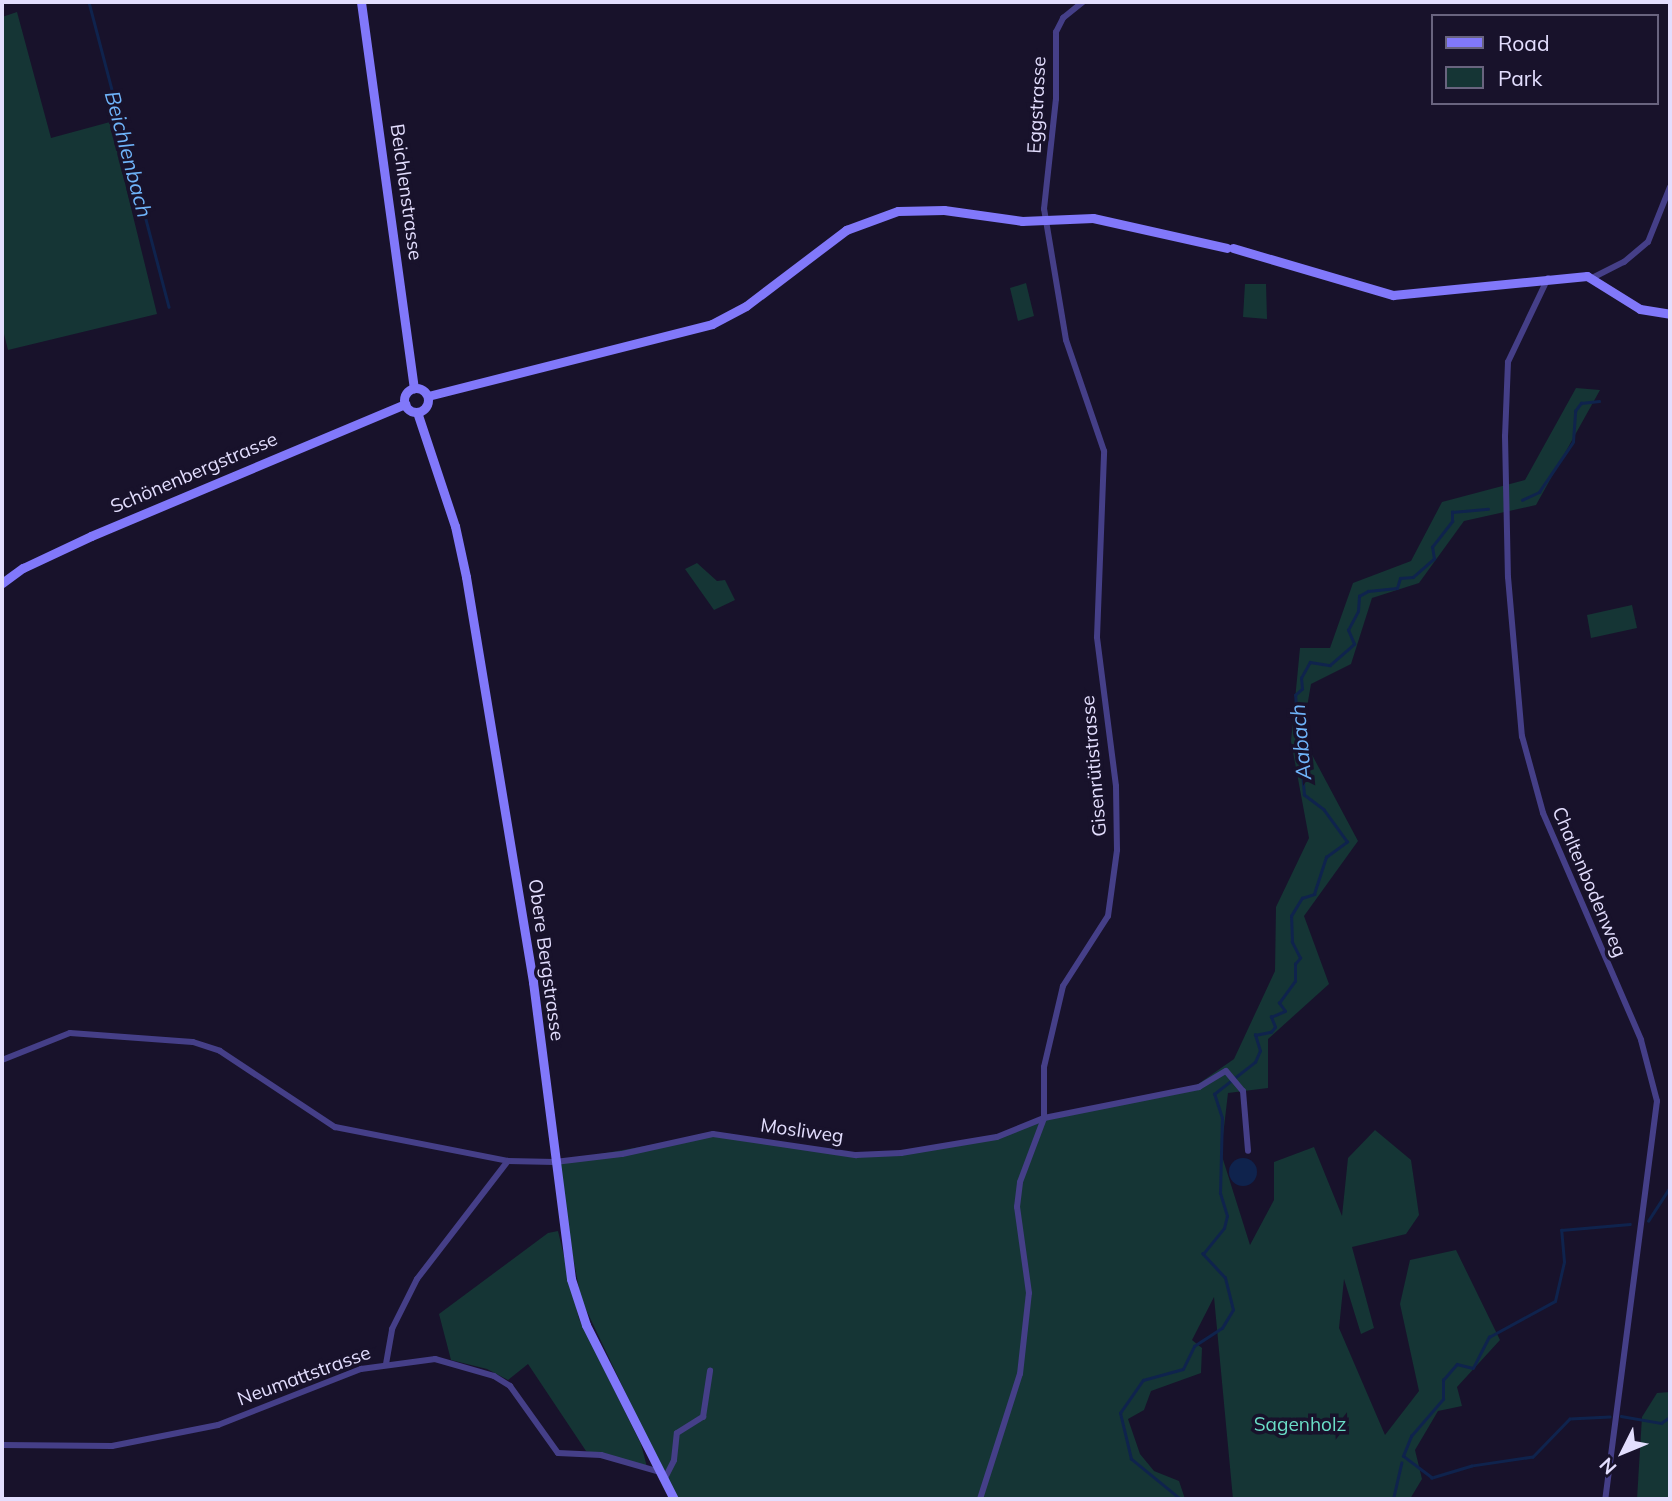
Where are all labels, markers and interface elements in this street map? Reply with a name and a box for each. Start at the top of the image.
legend [1430,14,1658,105]
text: Road [1498,30,1549,56]
street label: Eggstrasse [1023,56,1051,154]
text: Park [1498,65,1542,91]
water label: Beichlenbach [100,88,158,220]
street label: Beichlenstrasse [385,122,427,262]
street label: Schönenbergstrasse [107,428,281,518]
street label: Gisenrütistrasse [1076,694,1112,838]
water label: Aabach [1284,703,1316,781]
street label: Chaltenbodenweg [1547,803,1631,961]
street label: Obere Bergstrasse [523,878,569,1042]
street label: Mosliweg [759,1114,845,1148]
street label: Neumattstrasse [234,1341,374,1411]
park label: Sagenholz [1254,1414,1346,1436]
north arrow [1588,1417,1658,1487]
text: N [1594,1453,1621,1480]

